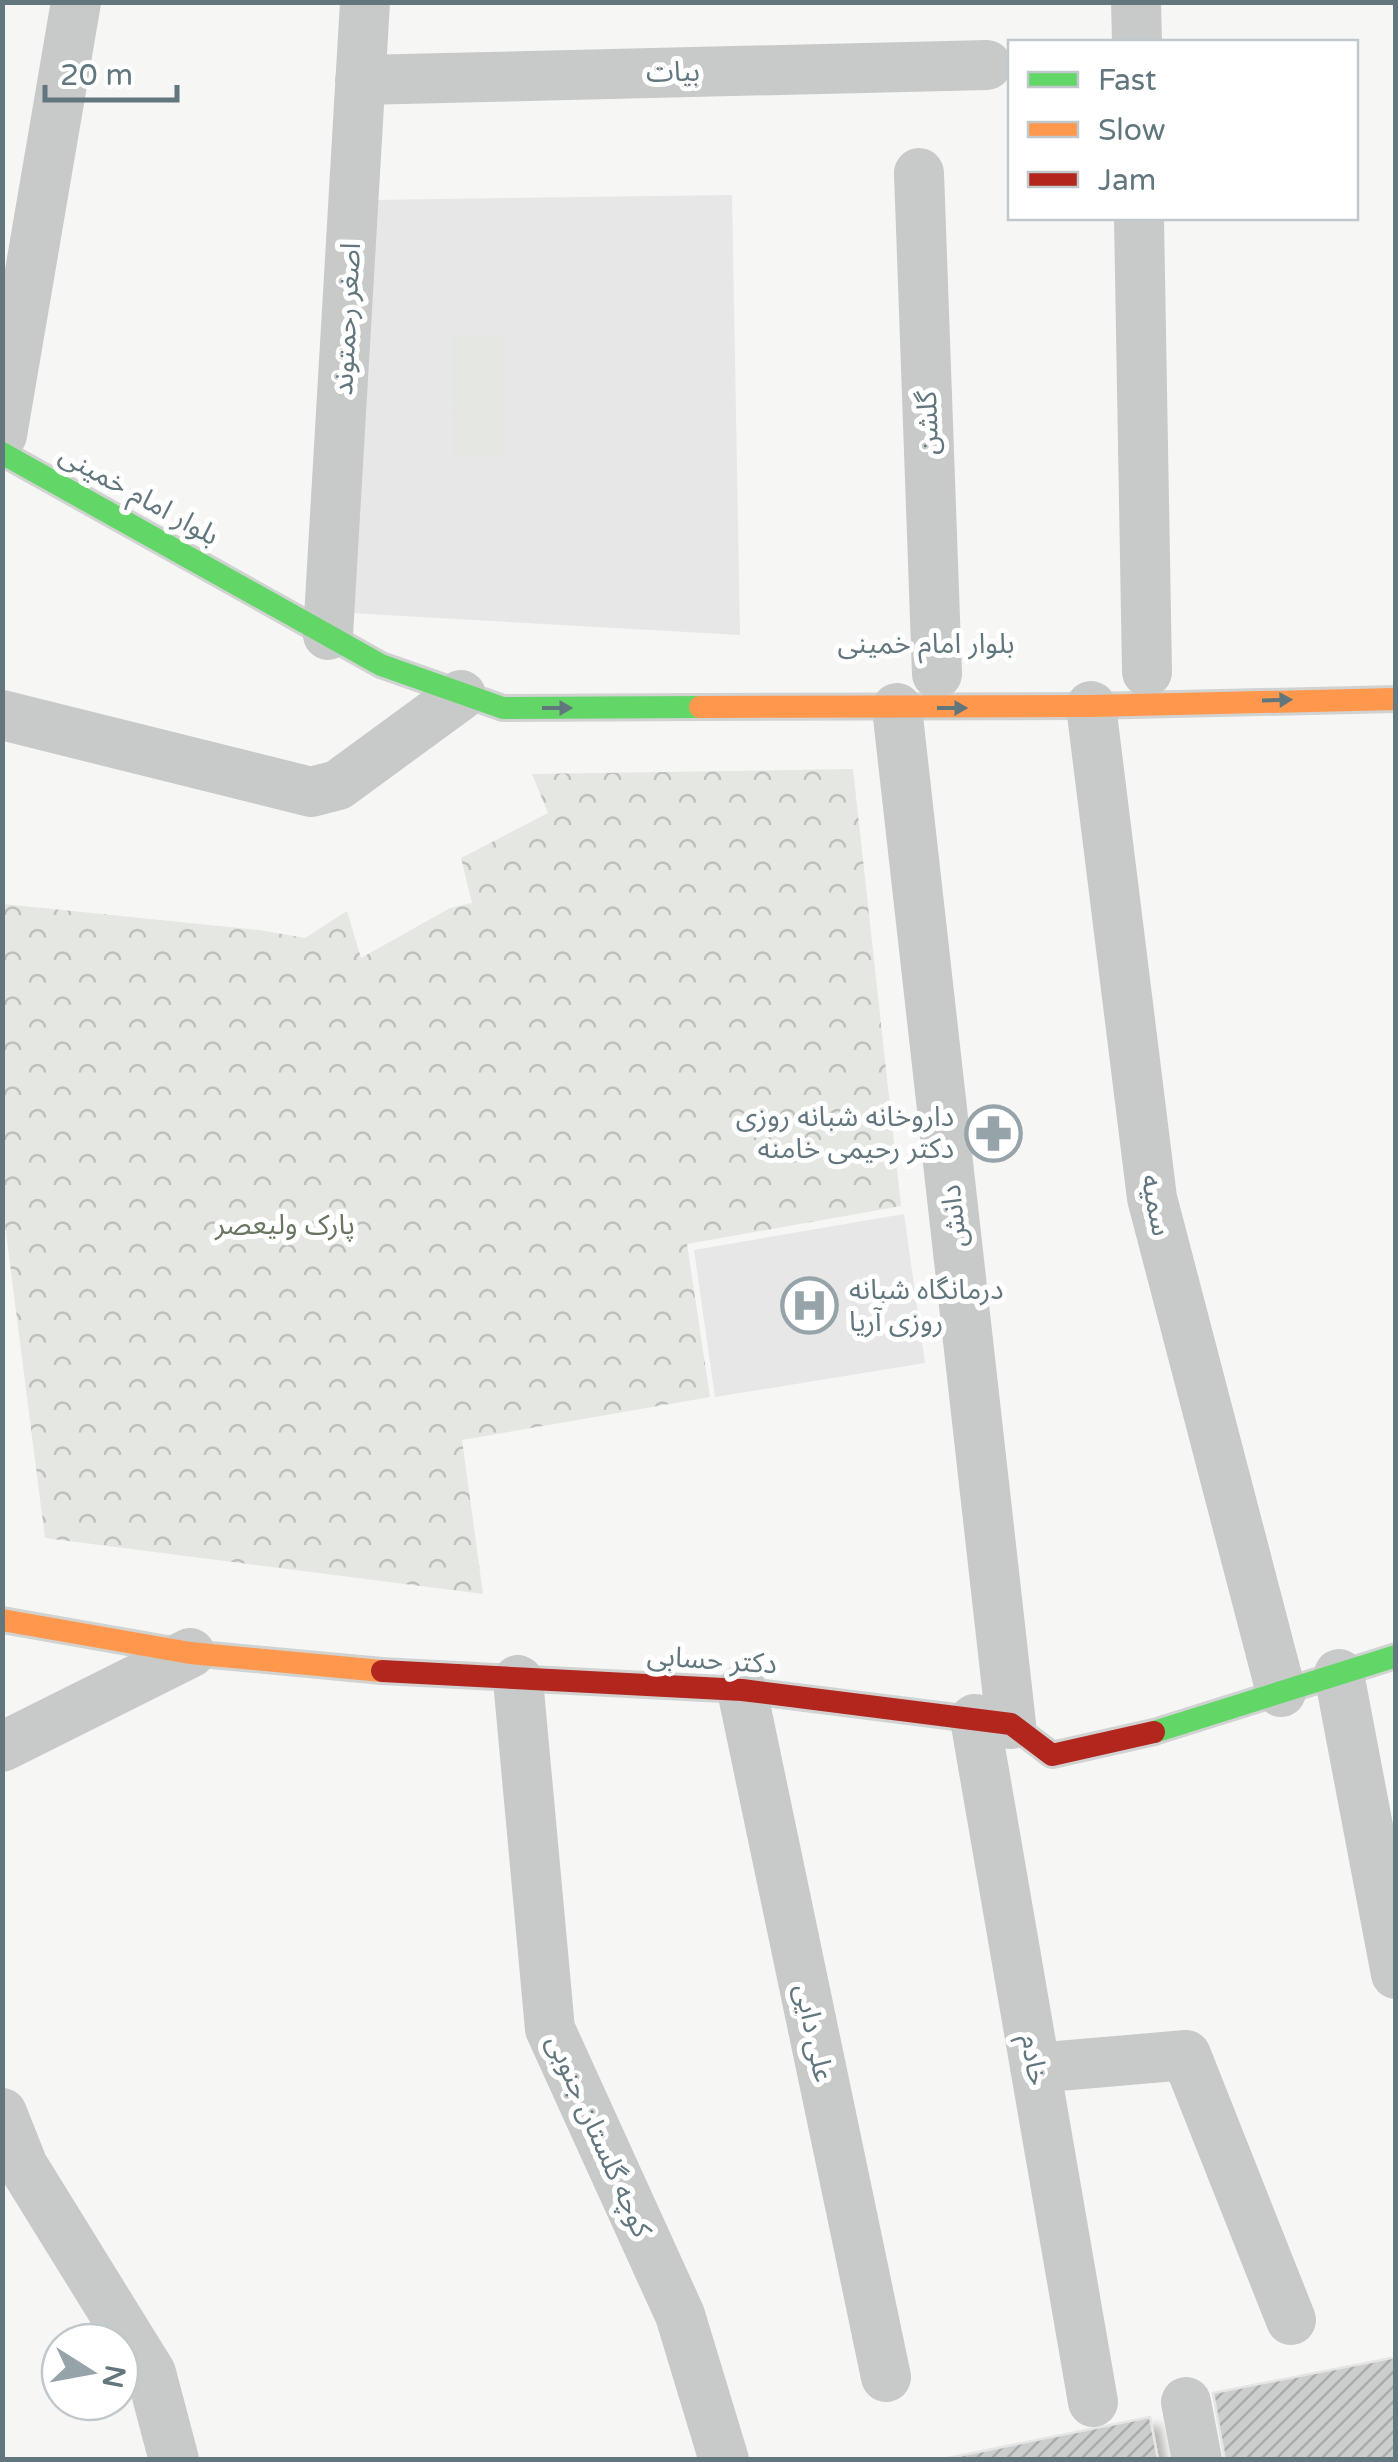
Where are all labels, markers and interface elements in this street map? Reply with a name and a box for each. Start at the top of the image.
scale bar [45,40,178,102]
legend [1008,40,1358,220]
street label: بیات [646,55,700,89]
text: 20 m [60,57,133,94]
text: Fast [1098,62,1157,99]
text: Slow [1098,112,1166,149]
text: Jam [1098,162,1156,199]
street label: اصغر رحمتوند [326,242,368,396]
street label: گلشن [910,390,946,456]
street label: بلوار امام خمینی [52,437,225,555]
street label: بلوار امام خمینی [837,627,1015,664]
one-way arrow [1261,692,1293,708]
one-way arrow [541,700,573,716]
one-way arrow [936,700,968,716]
place label: داروخانه شبانه روزی دکتر رحیمی خامنه [736,1100,954,1166]
pharmacy icon: داروخانه شبانه روزی دکتر رحیمی خامنه [963,1103,1023,1163]
street label: سمیه [1133,1171,1179,1239]
street label: دانش [934,1183,974,1249]
park label: پارک ولیعصر [214,1208,355,1242]
place label: درمانگاه شبانه روزی آریا [849,1273,1004,1339]
hospital icon: درمانگاه شبانه روزی آریا [780,1276,840,1336]
street label: دکتر حسابی [646,1638,778,1682]
street label: علی دایی [787,1981,841,2085]
street label: کوچه گلستان جنوبی [539,2029,659,2243]
street label: خادم [1010,2032,1055,2089]
north arrow [40,2322,140,2422]
text: N [95,2362,132,2391]

